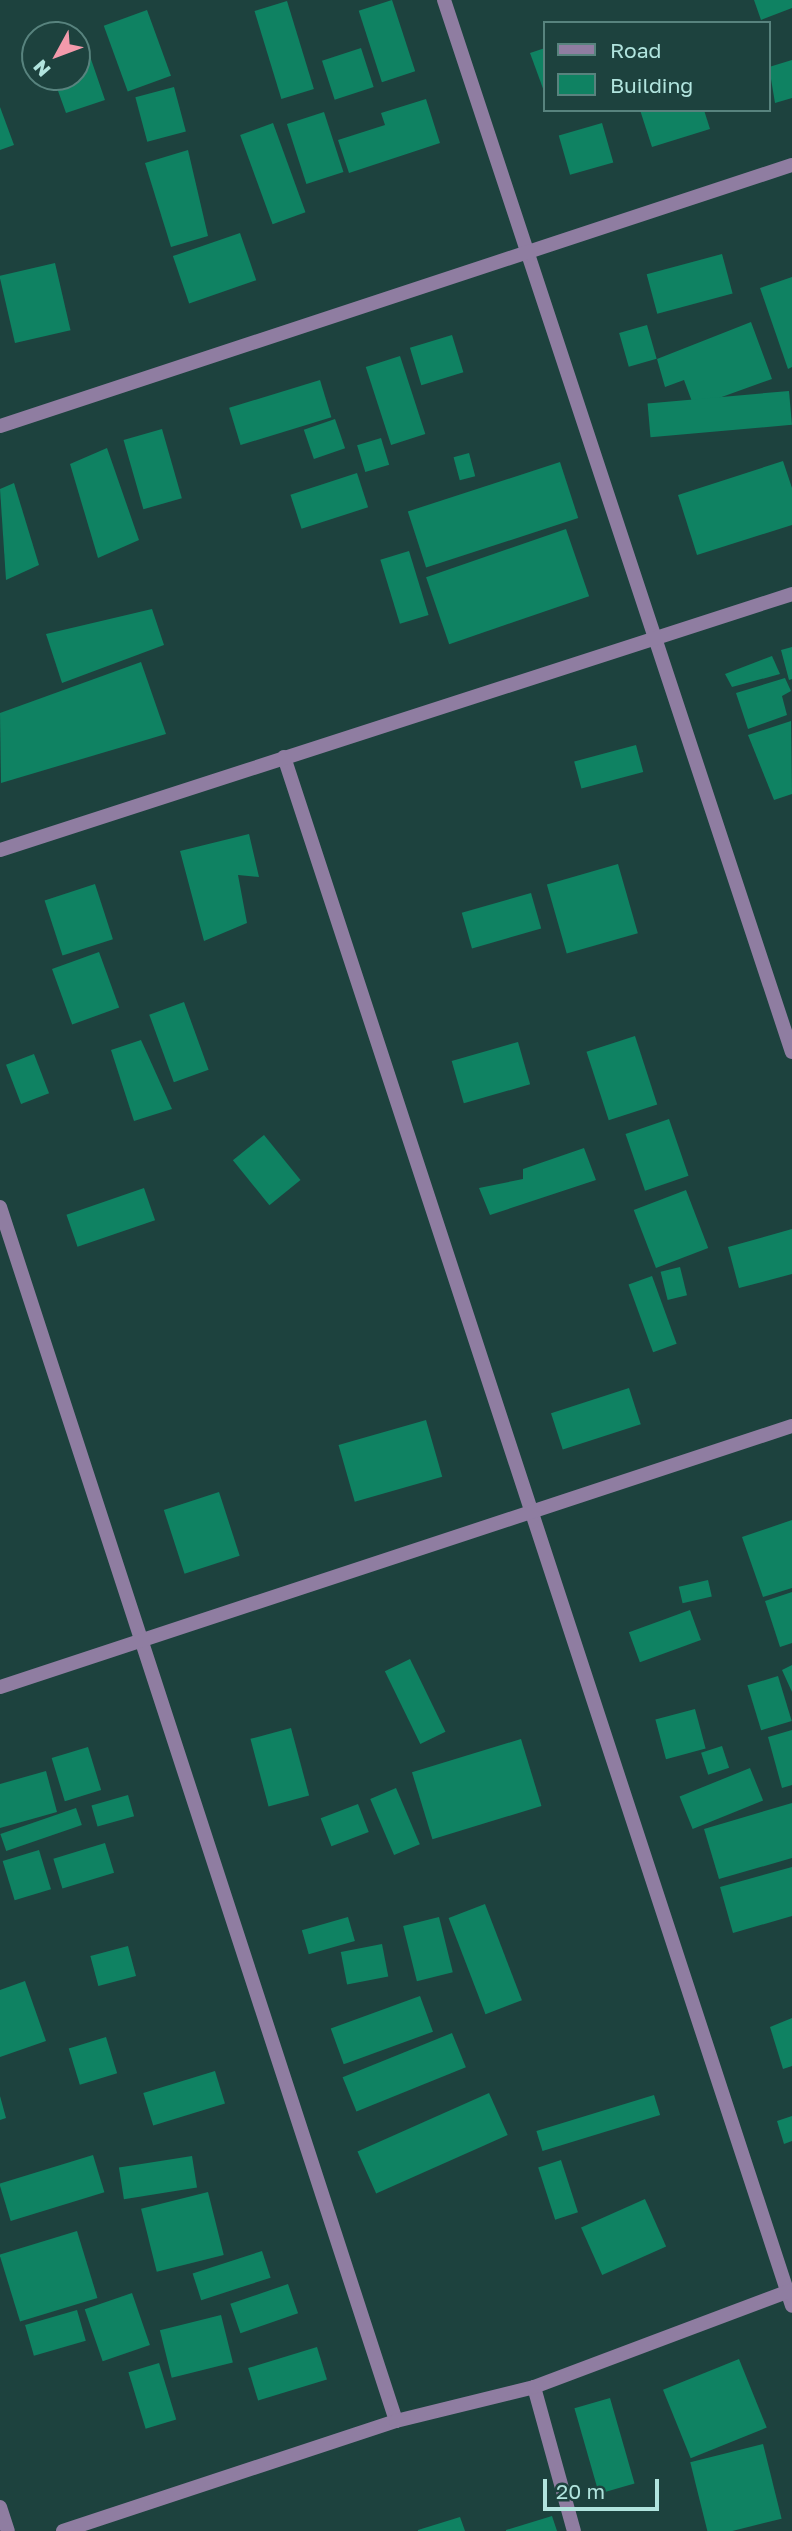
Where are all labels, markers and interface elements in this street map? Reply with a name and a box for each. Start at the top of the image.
north arrow [21,21,91,91]
legend [544,21,771,112]
text: Road [610,37,661,63]
text: N [28,56,55,82]
text: Building [610,72,693,98]
scale bar [547,2464,662,2508]
text: 20 m [556,2478,605,2504]

